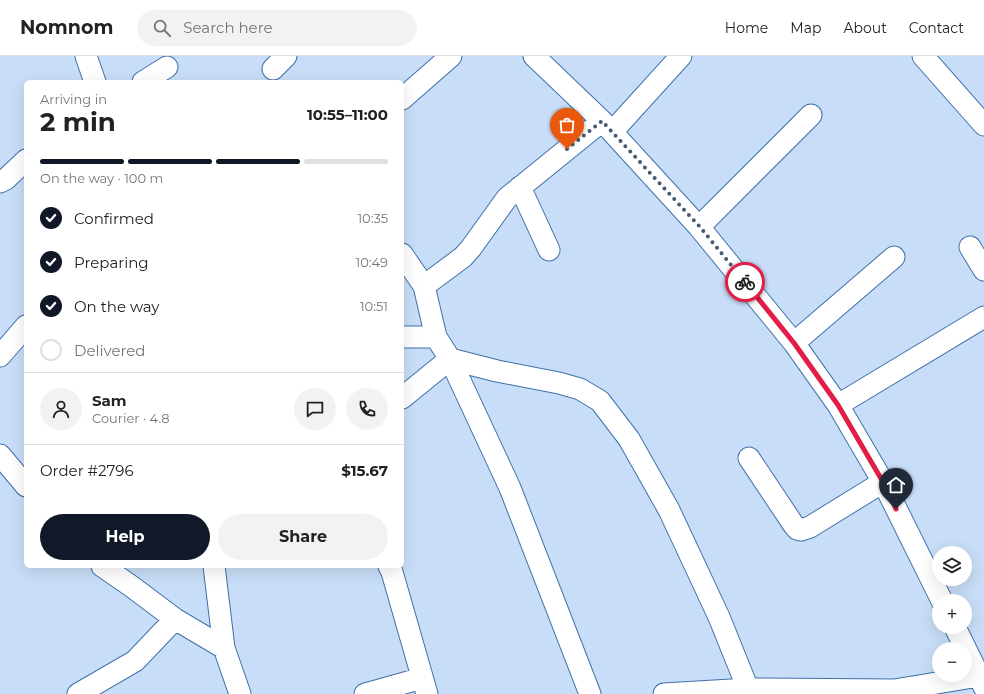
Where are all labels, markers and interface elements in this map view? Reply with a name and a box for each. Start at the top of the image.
search box [137,10,417,46]
text: Nomnom [20,16,113,39]
icon: search [151,17,173,39]
text: Search here [183,18,273,37]
text: Home [725,19,768,37]
text: Map [790,19,821,37]
text: About [843,19,887,37]
text: Contact [909,19,964,37]
text: Arriving in [40,91,107,107]
text: 10:55–11:00 [307,105,388,124]
text: 2 min [40,106,116,138]
pin [550,108,584,149]
icon: bag [556,114,578,136]
text: On the way · 100 m [40,170,163,186]
icon: check [40,207,62,229]
text: Confirmed [74,209,154,228]
text: 10:35 [357,210,388,226]
icon: check [40,251,62,273]
text: Preparing [74,253,149,272]
text: 10:49 [356,254,388,270]
courier [725,262,765,302]
icon: bike [734,271,756,293]
icon: check [40,295,62,317]
text: On the way [74,297,159,316]
text: 10:51 [360,298,388,314]
text: Delivered [74,341,146,360]
button: person [40,388,82,430]
button: chat [294,388,336,430]
button: phone [346,388,388,430]
text: Sam [92,391,127,410]
text: Courier · 4.8 [92,410,170,426]
text: Order #2796 [40,461,134,480]
text: $15.67 [341,461,388,480]
pin [879,468,913,509]
icon: home [885,474,907,496]
button: Help [40,514,210,560]
button: Share [218,514,388,560]
map controls [932,546,972,682]
button: layers [932,546,972,586]
button: + [932,594,972,634]
button: − [932,642,972,682]

